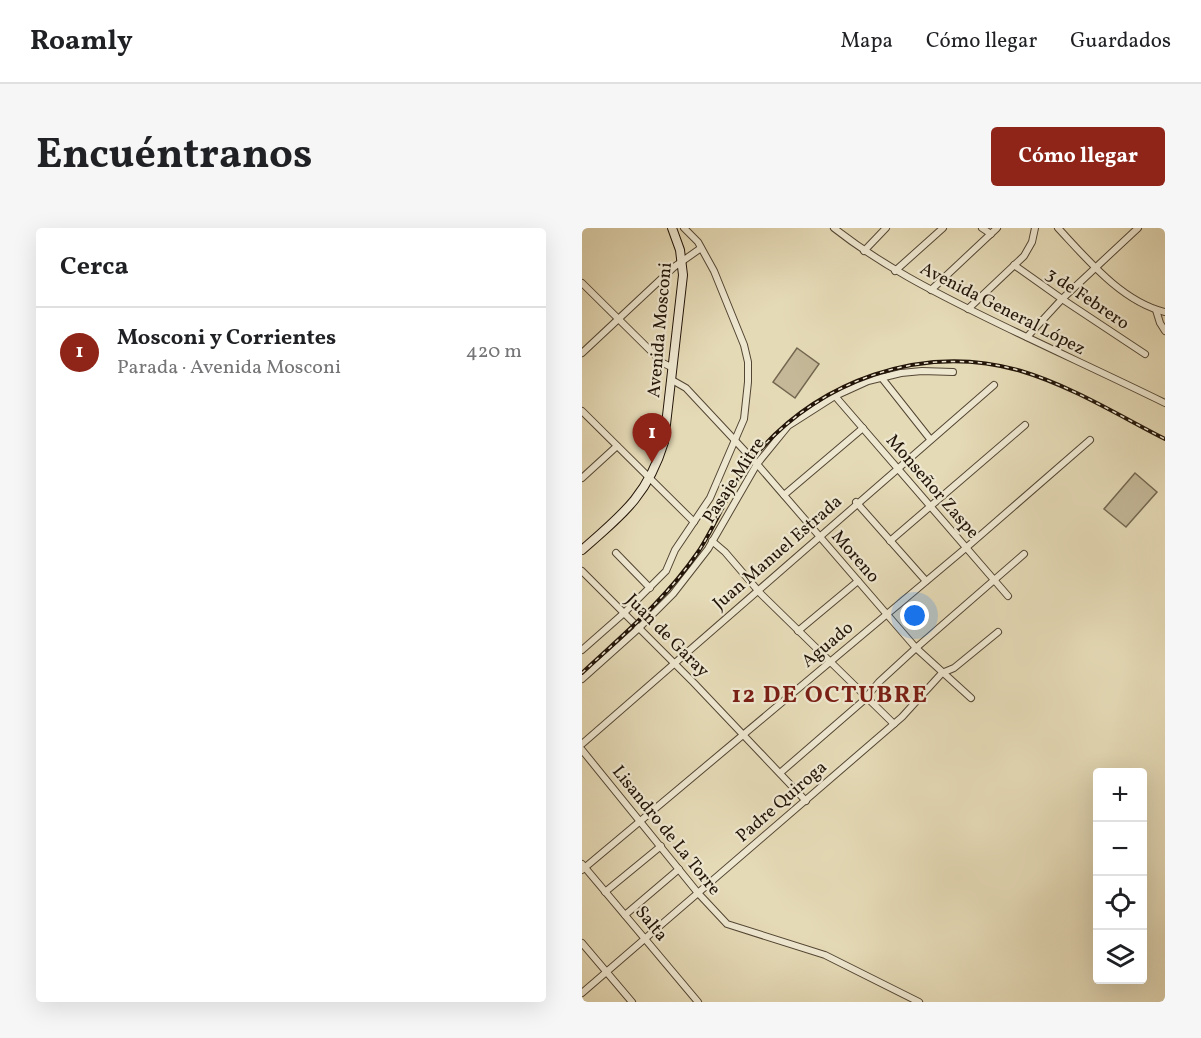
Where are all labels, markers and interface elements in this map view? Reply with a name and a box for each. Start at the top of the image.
text: Roamly [30,22,133,61]
text: Mapa [840,27,893,56]
text: Cómo llegar [926,27,1037,56]
text: Guardados [1070,27,1171,56]
text: Encuéntranos [36,127,312,186]
button: Cómo llegar [991,127,1165,186]
text: Cerca [60,249,129,285]
street label: Avenida General López [915,257,1089,362]
street label: Avenida Mosconi [642,261,679,399]
street label: 3 de Febrero [1040,262,1134,336]
text: Mosconi y Corrientes [117,323,336,354]
text: 1 [75,338,84,366]
text: 420 m [466,338,522,366]
text: Parada · Avenida Mosconi [117,354,341,382]
pin: 1 [632,414,672,463]
street label: Monseñor Zaspe [879,429,984,545]
street label: Pasaje Mitre [697,433,771,529]
street label: Juan Manuel Estrada [708,490,848,616]
street label: Moreno [825,525,885,589]
street label: Juan de Garay [619,589,715,684]
your location [900,601,929,630]
street label: Aguado [797,616,859,674]
district label: 12 DE OCTUBRE [731,679,929,713]
street label: Padre Quiroga [731,756,833,849]
street label: Lisandro de La Torre [606,761,726,901]
map controls [1093,768,1147,984]
button: + [1093,768,1147,822]
button: − [1093,822,1147,876]
button: locate [1093,876,1147,930]
street label: Salta [629,901,673,947]
button: layers [1093,930,1147,984]

